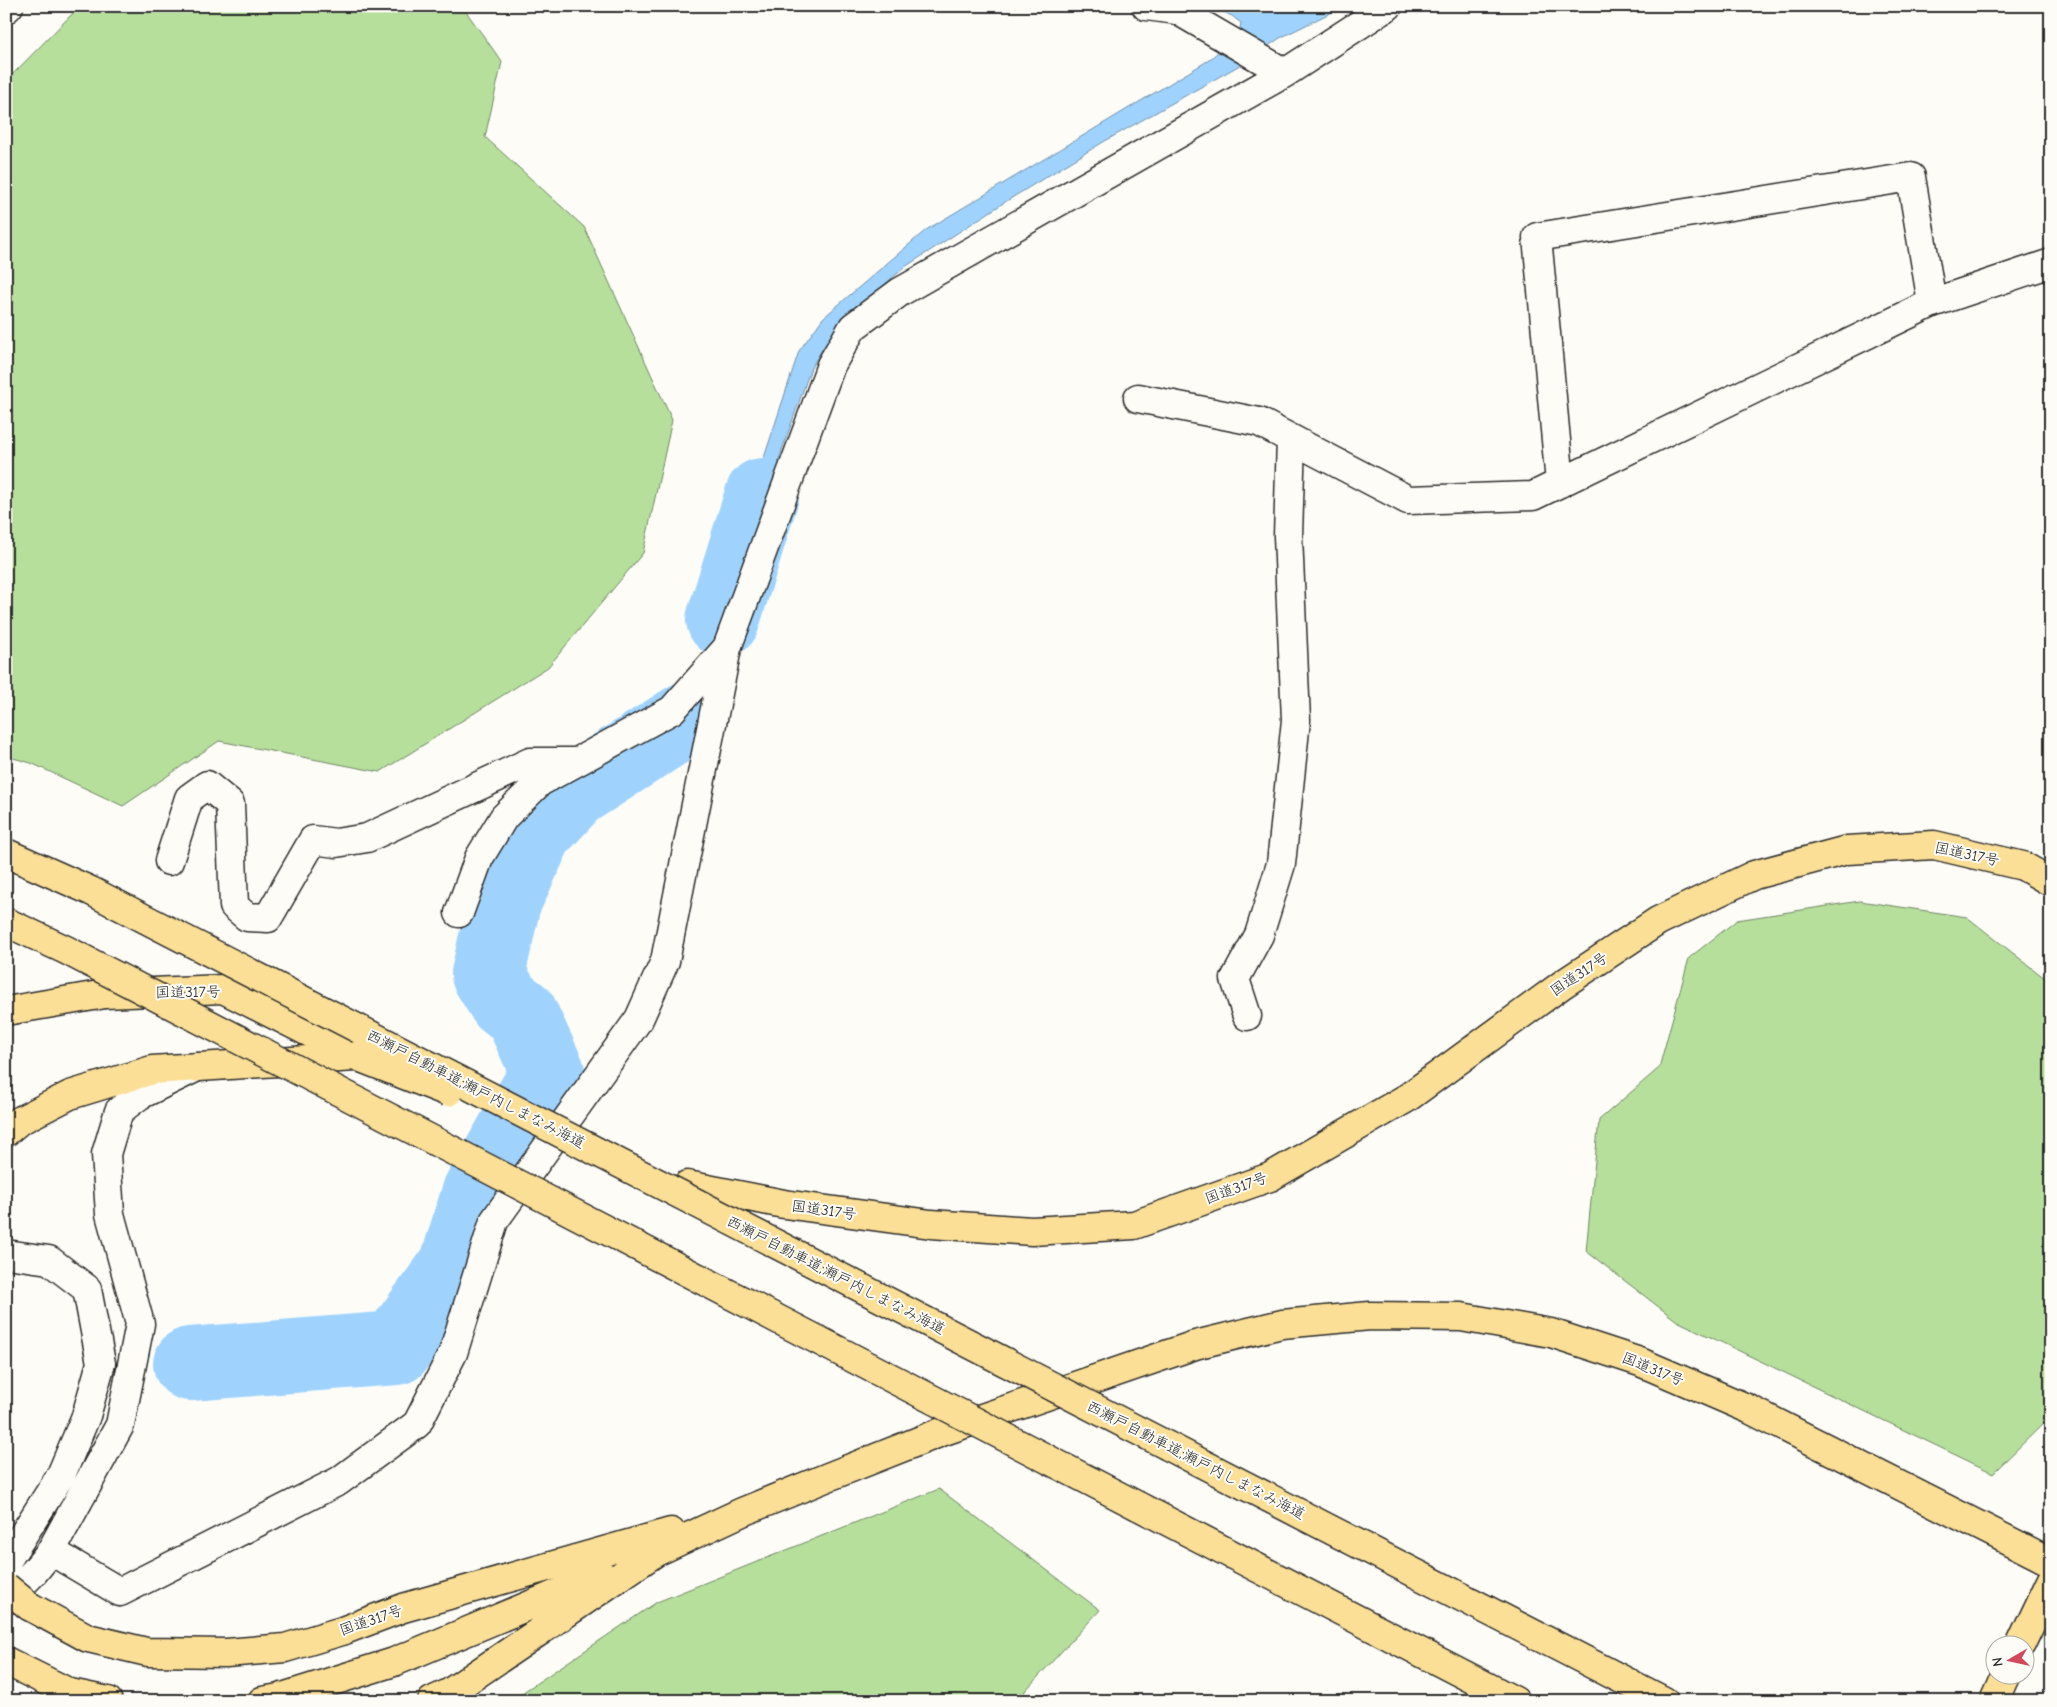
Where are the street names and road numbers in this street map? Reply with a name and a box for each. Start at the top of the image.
street label: 国道317号 [1933,838,2001,870]
street label: 国道317号 [1547,948,1611,1000]
street label: 国道317号 [155,982,221,1002]
street label: 西瀬戸自動車道;瀬戸内しまなみ海道 [364,1026,588,1152]
street label: 国道317号 [1202,1168,1270,1208]
street label: 国道317号 [790,1197,858,1223]
street label: 西瀬戸自動車道;瀬戸内しまなみ海道 [724,1212,948,1338]
street label: 国道317号 [1619,1348,1687,1390]
street label: 西瀬戸自動車道;瀬戸内しまなみ海道 [1084,1397,1308,1523]
street label: 国道317号 [337,1601,405,1639]

